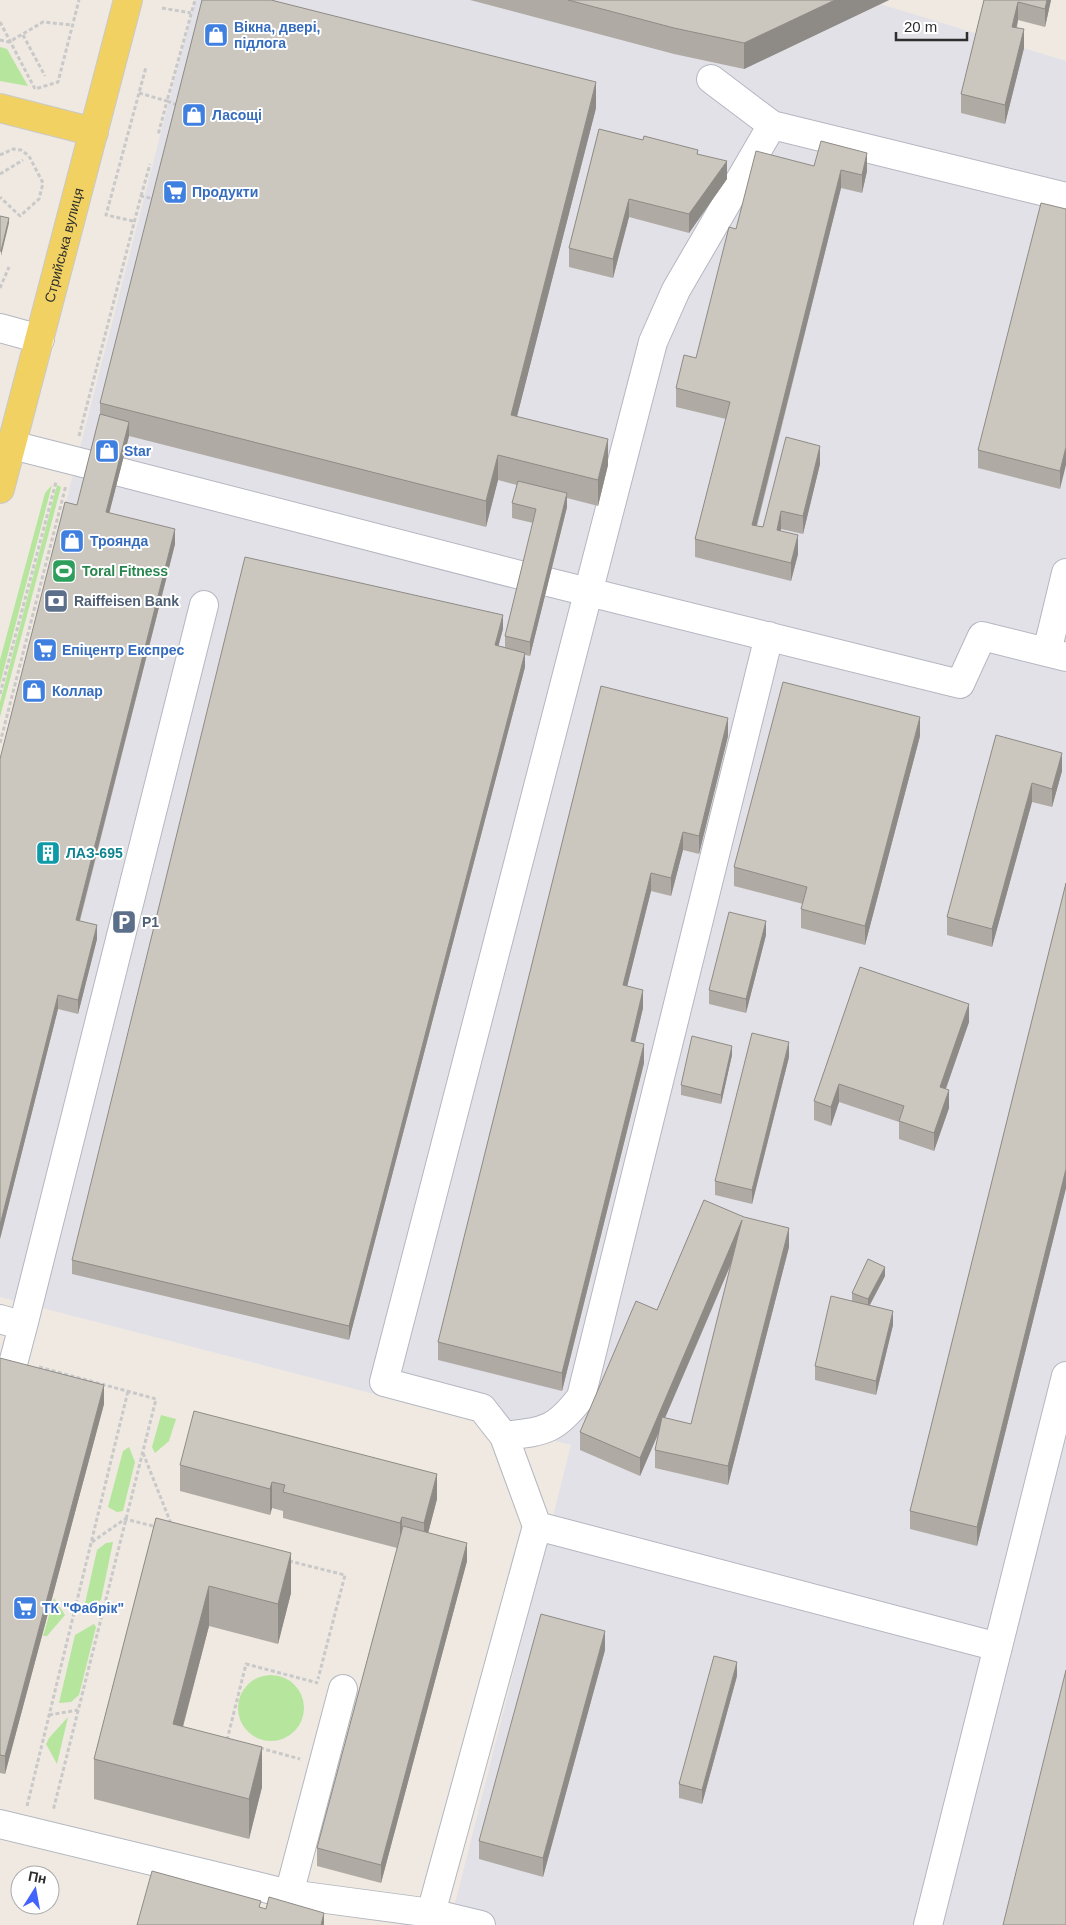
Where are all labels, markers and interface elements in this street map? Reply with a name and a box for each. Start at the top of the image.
scale bar [896,10,967,42]
text: 20 m [904,18,937,35]
place label: Вікна, двері, підлога [234,19,320,51]
shop icon: Вікна, двері, підлога [203,22,229,48]
shop icon: Ласощі [181,102,207,128]
place label: Ласощі [212,107,262,123]
supermarket icon: Продукти [162,179,188,205]
place label: Продукти [192,184,258,200]
street label: Стрийська вулиця [41,186,86,304]
shop icon: Star [94,438,120,464]
place label: Star [124,443,152,459]
shop icon: Троянда [59,528,85,554]
place label: Троянда [90,533,148,549]
sports icon: Toral Fitness [51,558,77,584]
place label: Toral Fitness [82,563,168,579]
bank icon: Raiffeisen Bank [43,588,69,614]
place label: Raiffeisen Bank [74,593,179,609]
supermarket icon: Епіцентр Експрес [32,637,58,663]
place label: Епіцентр Експрес [62,642,184,658]
shop icon: Коллар [21,678,47,704]
place label: Коллар [52,683,103,699]
building icon: ЛАЗ-695 [35,840,61,866]
place label: ЛАЗ-695 [66,845,123,861]
parking icon: P1 [111,909,137,935]
place label: P1 [142,914,159,930]
supermarket icon: ТК "Фабрік" [12,1595,38,1621]
place label: ТК "Фабрік" [42,1600,124,1616]
north arrow [10,1865,60,1915]
text: Пн [27,1868,48,1887]

